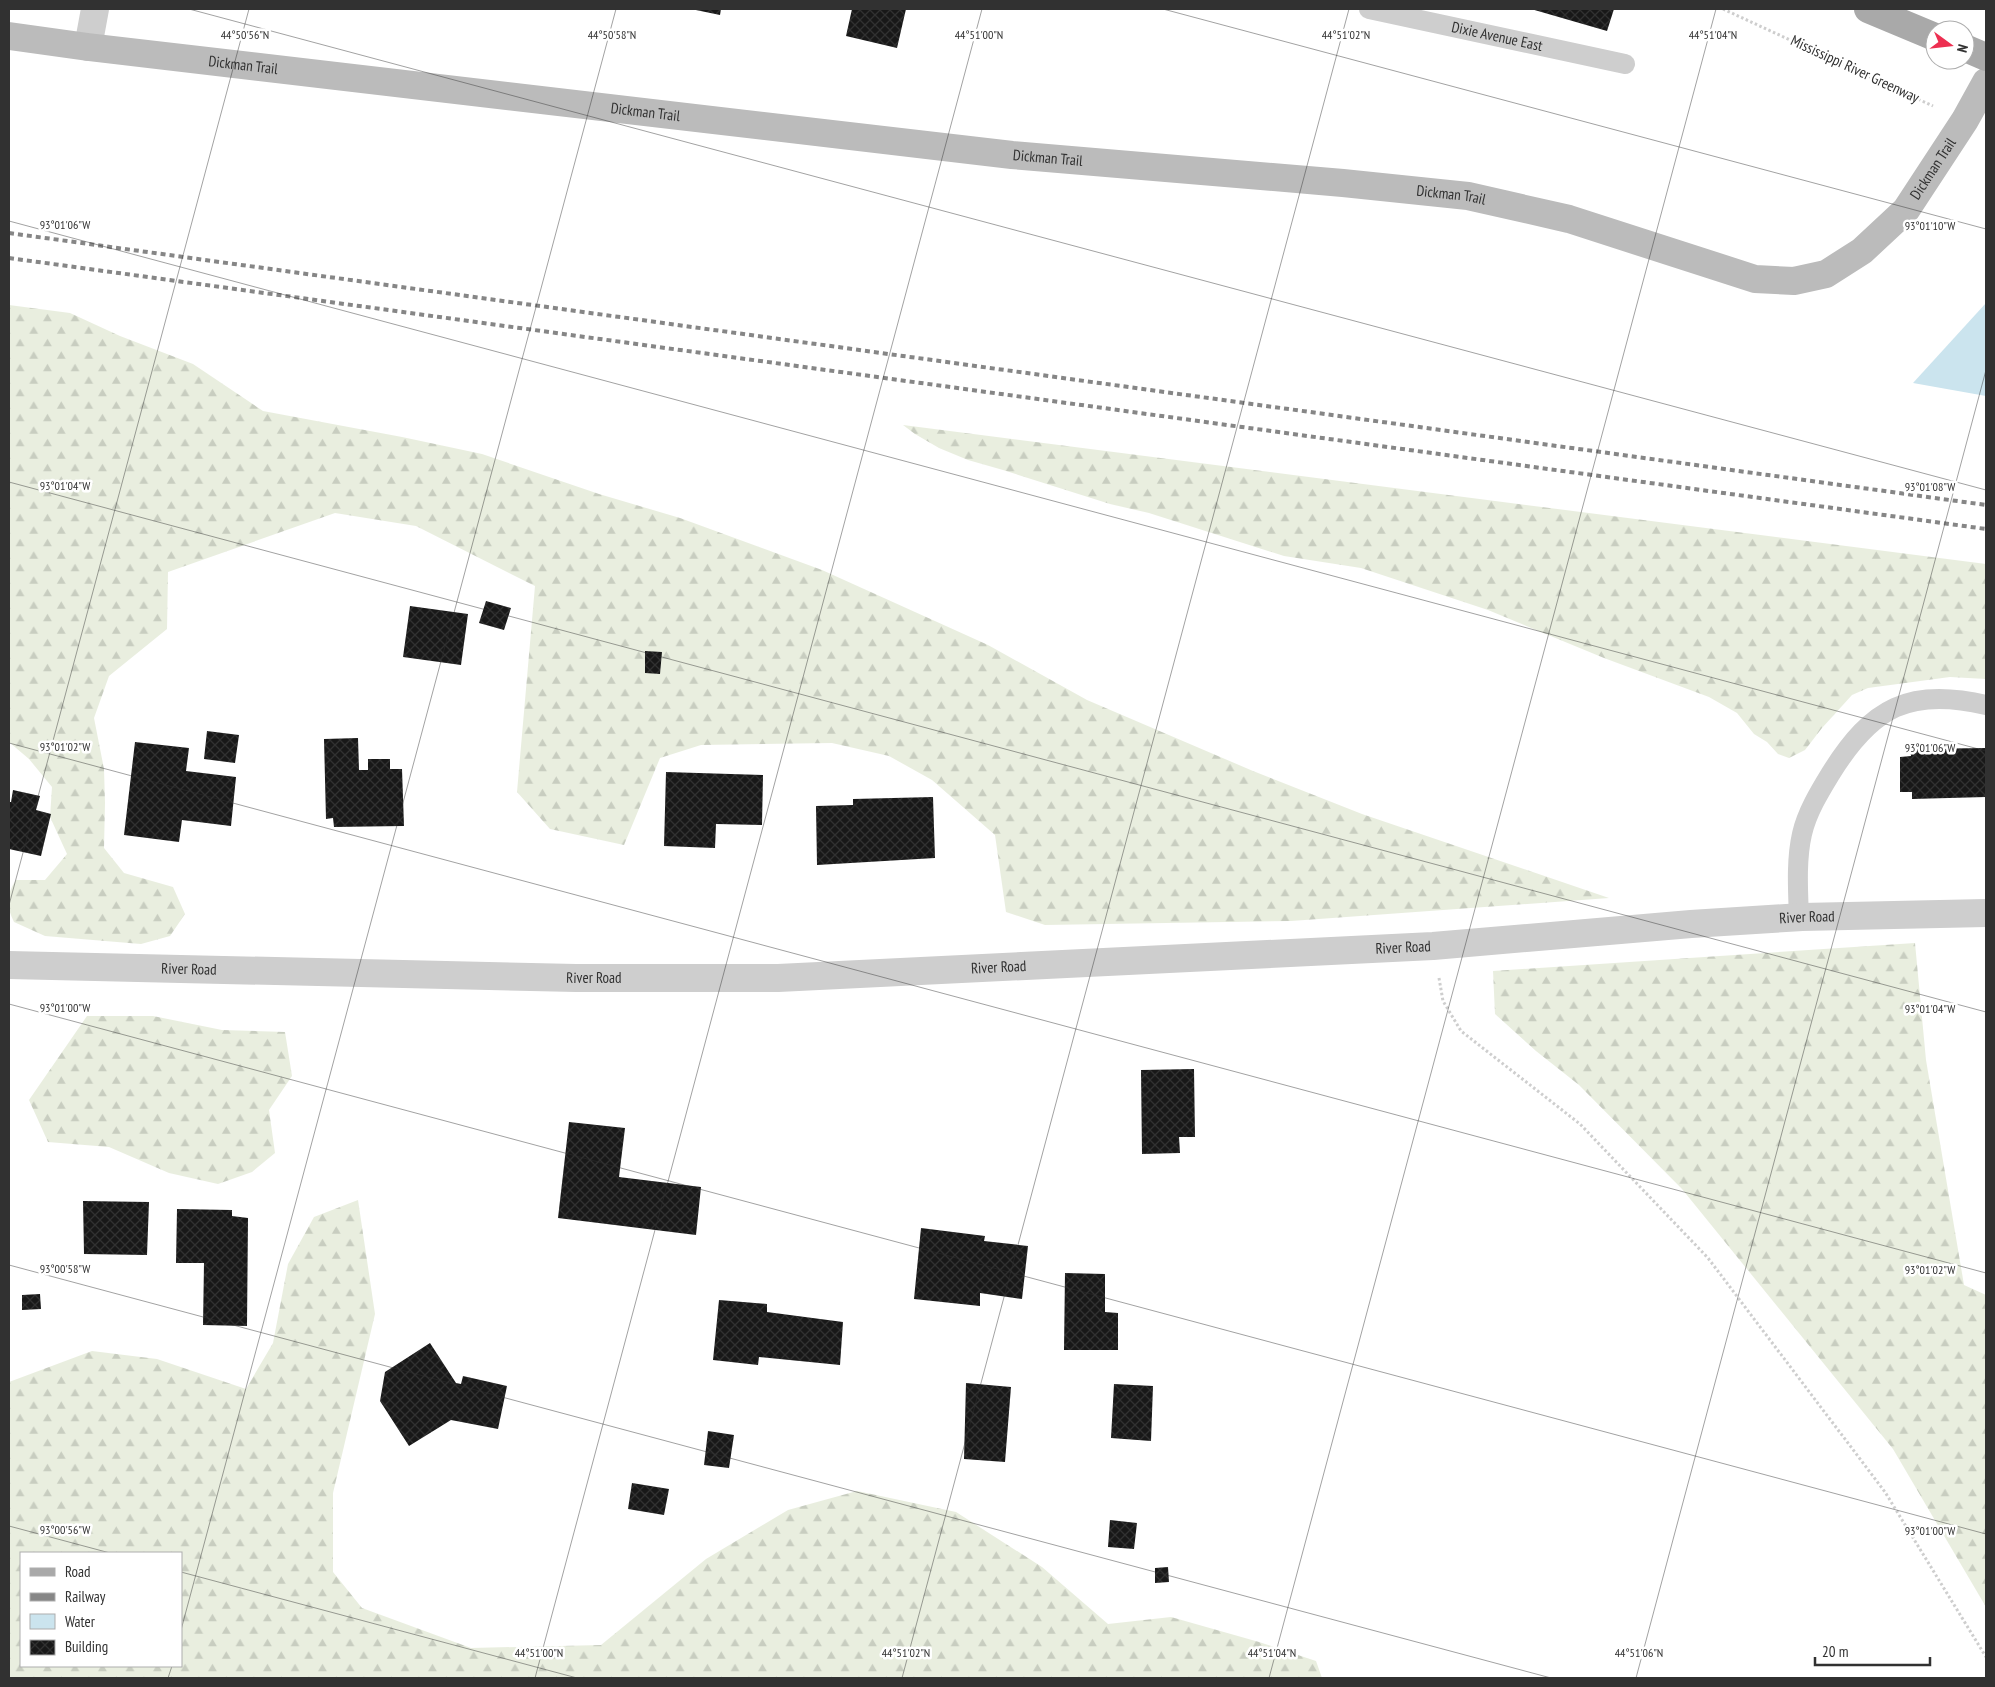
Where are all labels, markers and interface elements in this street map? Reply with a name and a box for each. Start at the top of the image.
street label: Dixie Avenue East [1450,17,1544,55]
north arrow [1925,20,1975,70]
text: 44°50'56"N [221,27,269,42]
text: 44°50'58"N [588,27,636,42]
text: 44°51'00"N [955,27,1003,42]
text: 44°51'02"N [1322,27,1370,42]
text: 44°51'04"N [1689,27,1737,42]
street label: Mississippi River Greenway [1788,30,1923,107]
text: N [1953,42,1972,54]
street label: Dickman Trail [207,51,280,78]
street label: Dickman Trail [610,98,682,125]
street label: Dickman Trail [1906,134,1960,203]
street label: Dickman Trail [1012,145,1084,170]
street label: Dickman Trail [1416,181,1488,209]
text: 93°01'06"W [40,217,90,232]
text: 93°01'10"W [1905,218,1955,233]
text: 93°01'04"W [40,478,90,493]
text: 93°01'08"W [1905,479,1955,494]
text: 93°01'02"W [40,739,90,754]
text: 93°01'06"W [1905,740,1955,755]
street label: River Road [1779,906,1835,927]
street label: River Road [1375,936,1431,958]
street label: River Road [970,956,1027,978]
street label: River Road [161,958,217,979]
street label: River Road [566,968,622,987]
text: 93°01'00"W [40,1000,90,1015]
text: 93°01'04"W [1905,1001,1955,1016]
text: 93°00'58"W [40,1261,90,1276]
text: 93°01'02"W [1905,1262,1955,1277]
text: 93°00'56"W [40,1522,90,1537]
text: 93°01'00"W [1905,1523,1955,1538]
legend [20,1552,182,1667]
text: Road [65,1562,91,1581]
text: Railway [65,1587,106,1606]
text: Water [65,1612,96,1631]
scale bar [1815,1634,1930,1666]
text: Building [65,1637,108,1656]
text: 20 m [1822,1642,1848,1661]
text: 44°51'00"N [515,1645,563,1660]
text: 44°51'02"N [882,1645,930,1660]
text: 44°51'04"N [1248,1645,1296,1660]
text: 44°51'06"N [1615,1645,1663,1660]

